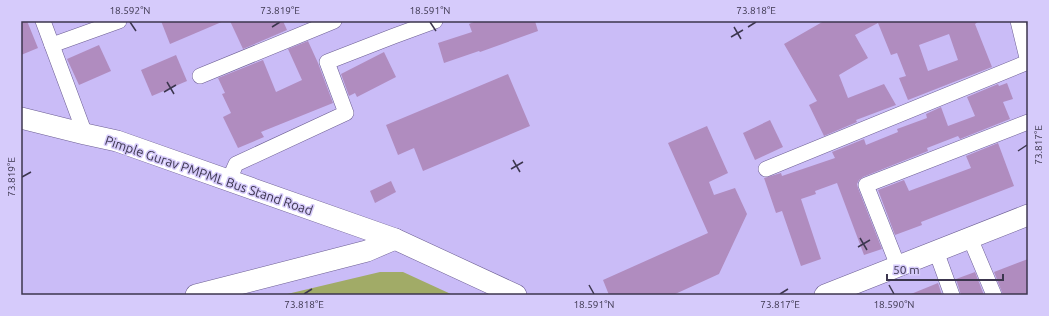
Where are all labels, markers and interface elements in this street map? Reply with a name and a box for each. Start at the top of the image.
text: 18.592°N [109,5,151,16]
text: 73.819°E [260,5,300,16]
text: 18.591°N [409,5,451,16]
text: 73.818°E [736,5,776,16]
text: 73.817°E [1033,125,1044,165]
street label: Pimple Gurav PMPML Bus Stand Road [103,133,315,217]
text: 73.819°E [6,157,17,197]
scale bar [887,256,1003,282]
text: 50 m [893,263,920,276]
text: 73.818°E [284,299,324,310]
text: 18.591°N [573,299,615,310]
text: 73.817°E [760,299,800,310]
text: 18.590°N [873,299,915,310]

